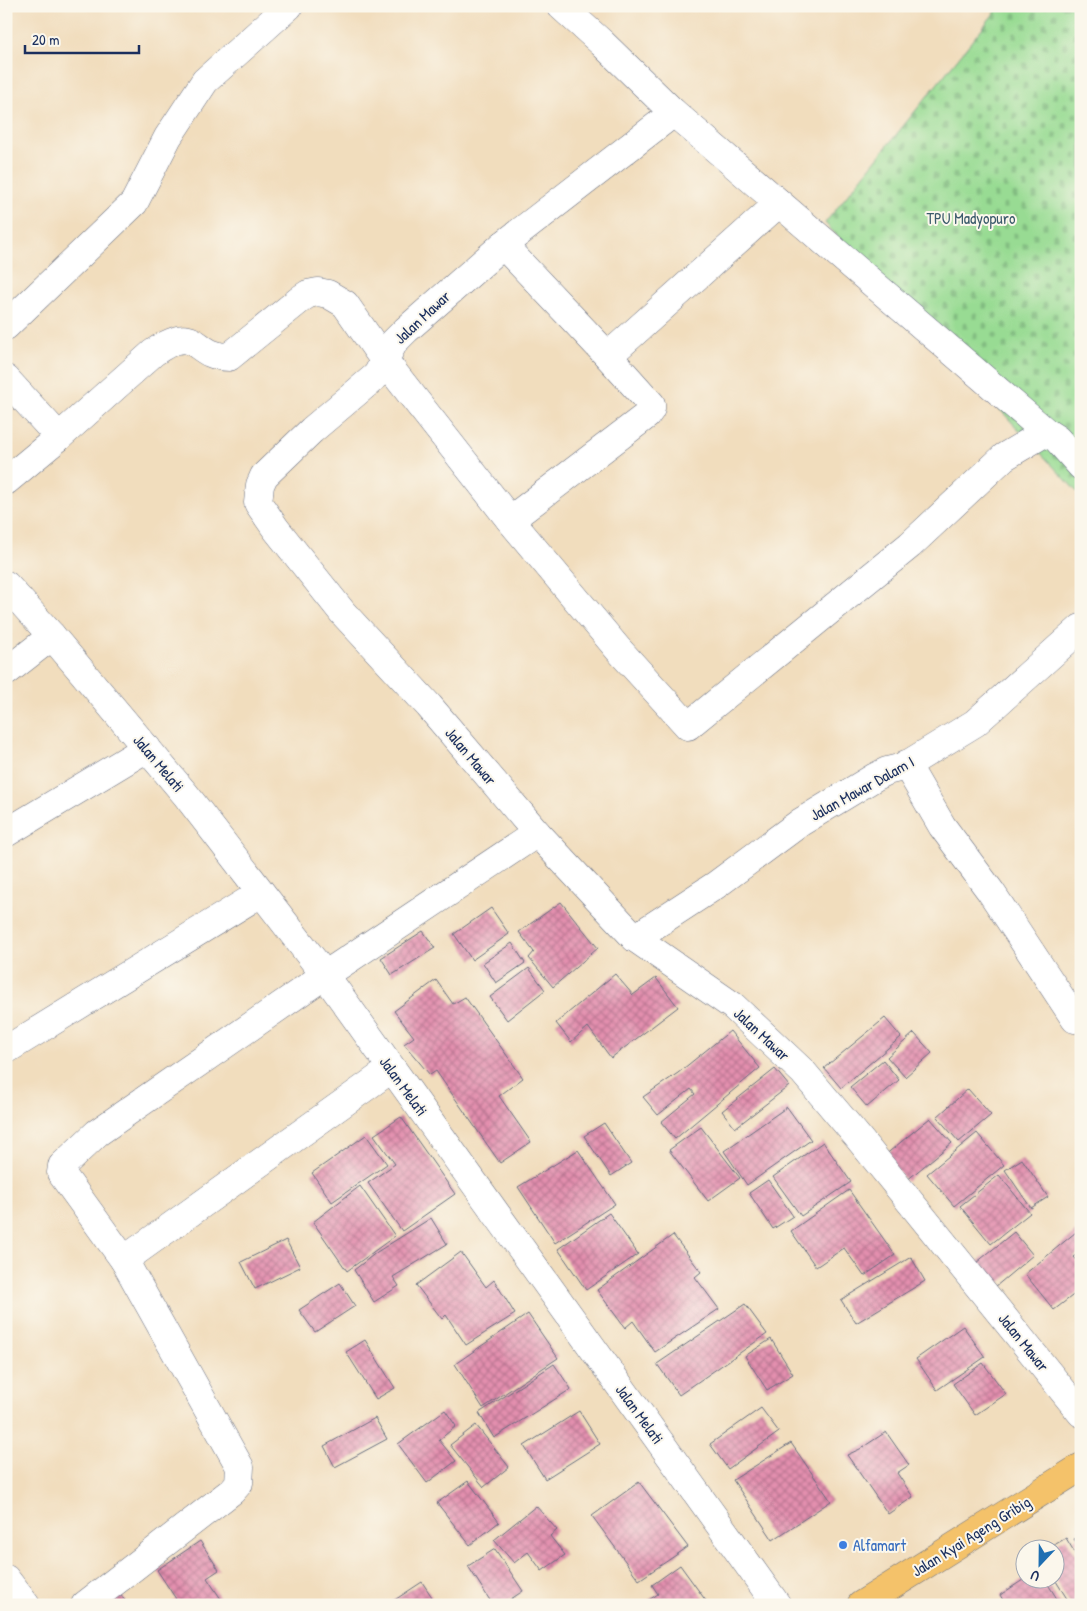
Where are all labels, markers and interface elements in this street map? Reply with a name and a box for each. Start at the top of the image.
scale bar [25,22,139,54]
text: 20 m [32,29,59,50]
park label: TPU Madyopuro [927,207,1016,229]
street label: Jalan Mawar [389,285,455,349]
street label: Jalan Mawar [440,722,502,790]
street label: Jalan Melati [128,729,190,797]
street label: Jalan Mawar Dalam I [806,750,918,826]
street label: Jalan Mawar [729,1002,795,1066]
street label: Jalan Melati [375,1052,433,1120]
street label: Jalan Mawar [994,1308,1054,1376]
street label: Jalan Melati [611,1380,669,1448]
street label: Jalan Kyai Ageng Gribig [907,1491,1035,1581]
place label: Alfamart [853,1534,906,1556]
north arrow [1014,1538,1064,1588]
marker: Alfamart [837,1539,849,1551]
text: U [1028,1566,1042,1587]

